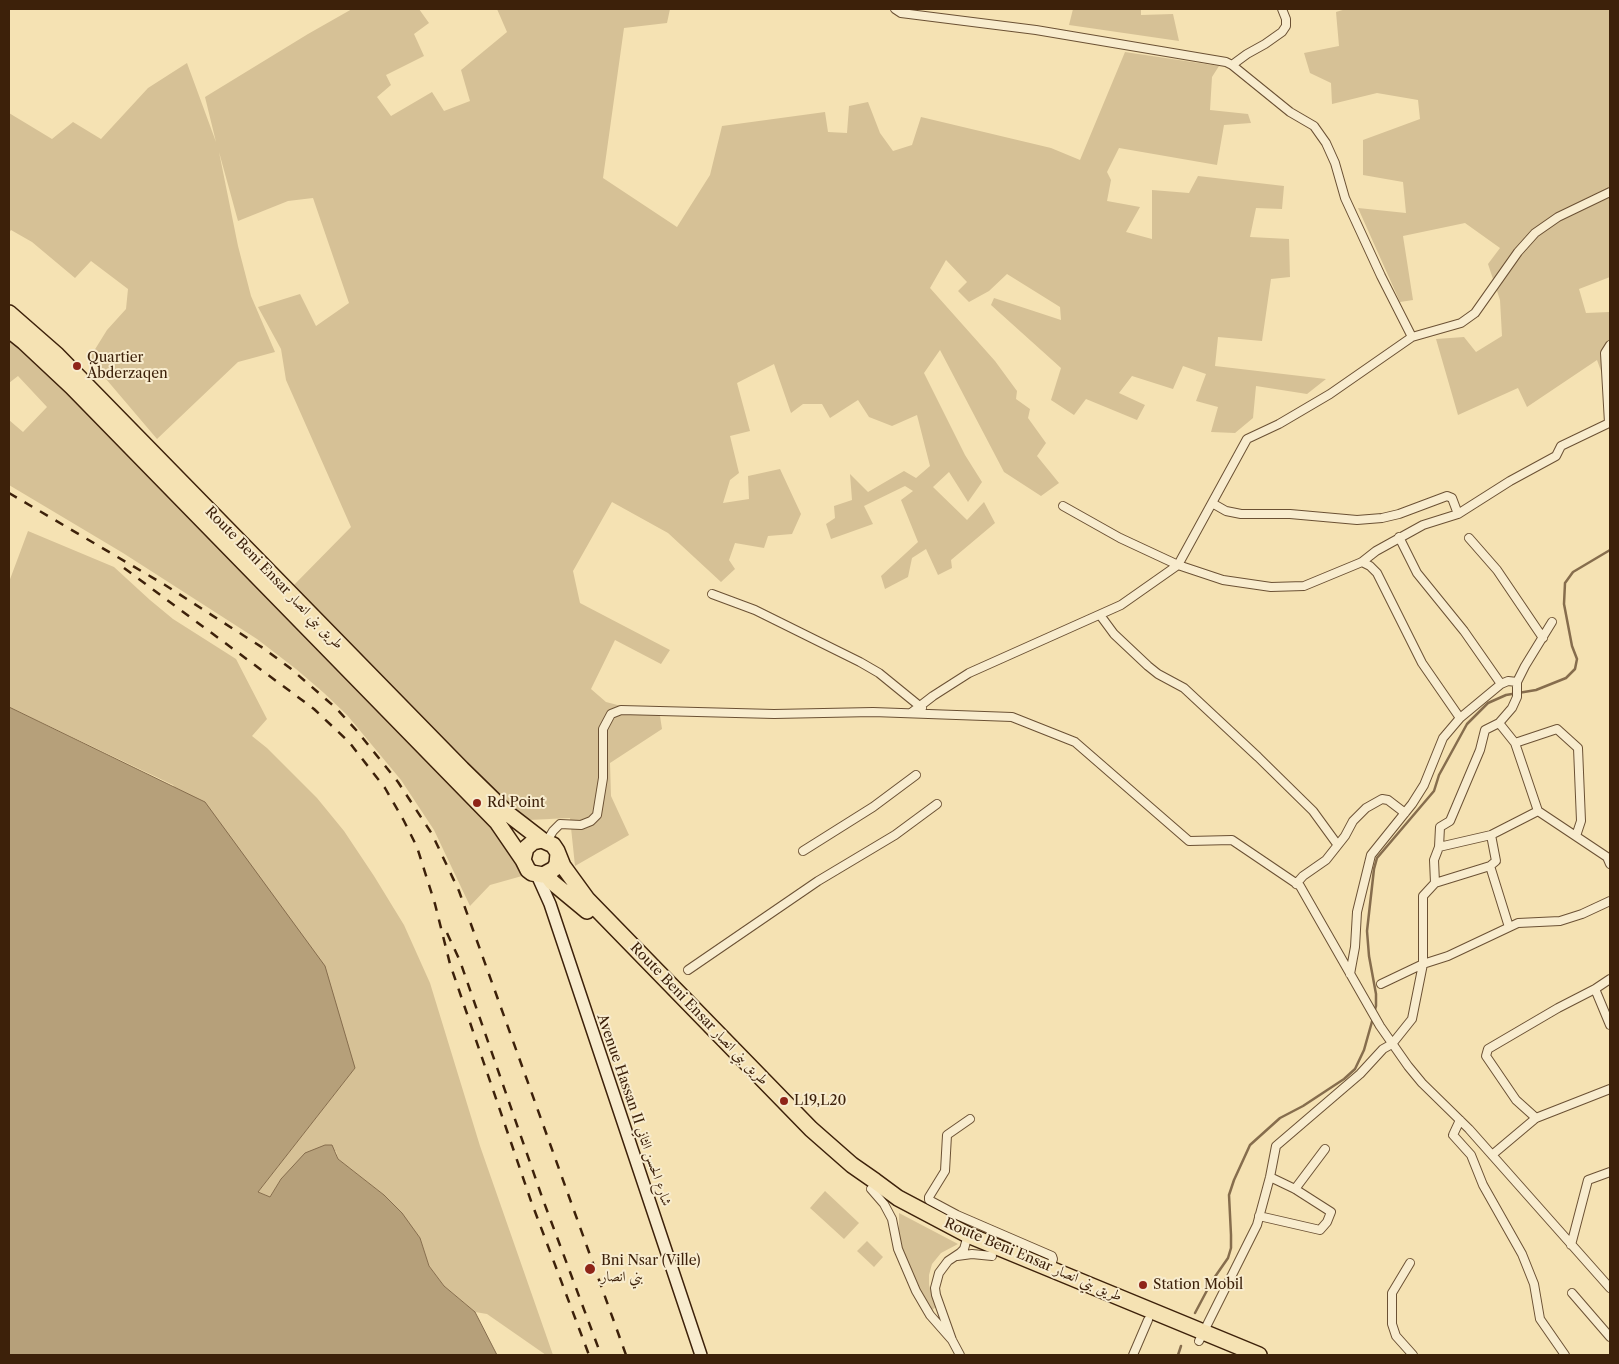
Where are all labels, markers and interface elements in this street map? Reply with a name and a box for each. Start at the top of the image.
place label: Quartier Abderzaqen [87,350,168,382]
marker: Quartier Abderzaqen [71,360,83,372]
street label: Route Beni Ensar طريق بني انصار [201,503,347,653]
place label: Rd Point [487,795,545,811]
marker: Rd Point [471,797,483,809]
street label: Route Beni Ensar طريق بني انصار [626,939,772,1089]
street label: Avenue Hassan II شارع الحسن الثاني [593,1012,675,1208]
place label: L19,L20 [794,1093,846,1109]
marker: L19,L20 [778,1095,790,1107]
street label: Route Beni Ensar طريق بني انصار [942,1215,1124,1305]
place label: Bni Nsar (Ville) بني انصار [601,1253,701,1285]
marker: Bni Nsar (Ville) بني انصار [583,1262,597,1276]
place label: Station Mobil [1153,1277,1243,1293]
marker: Station Mobil [1137,1279,1149,1291]

